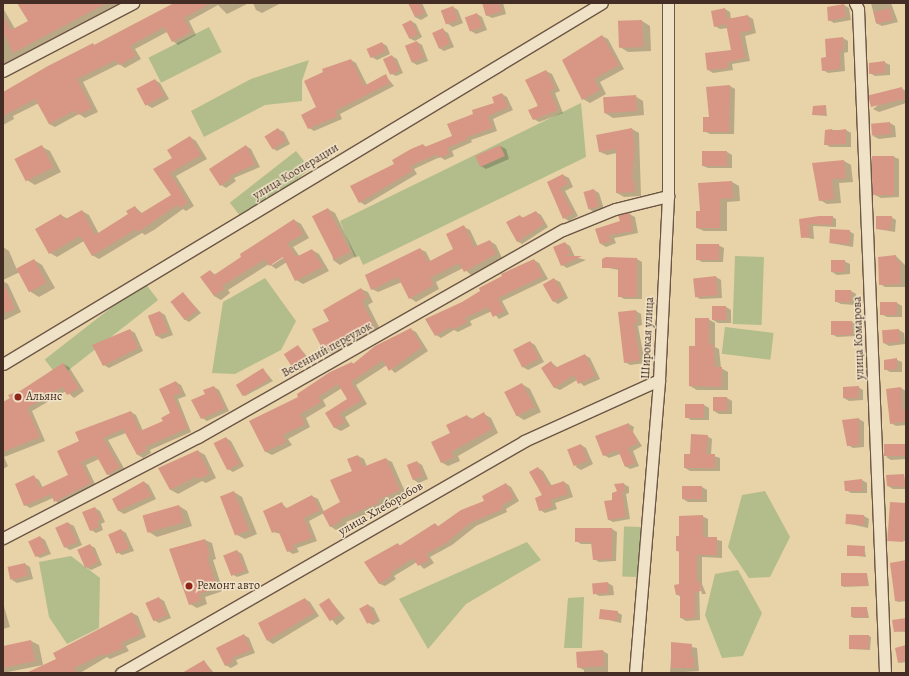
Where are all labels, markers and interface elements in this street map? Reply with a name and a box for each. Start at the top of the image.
street label: улица Кооперации [251,141,341,203]
street label: Широкая улица [639,296,657,380]
street label: улица Комарова [850,296,868,380]
street label: Весенний переулок [279,319,375,381]
place label: Альянс [26,390,62,404]
marker: Альянс [13,392,23,402]
street label: улица Хлеборобов [336,479,426,539]
place label: Ремонт авто [197,579,260,593]
marker: Ремонт авто [184,581,194,591]

